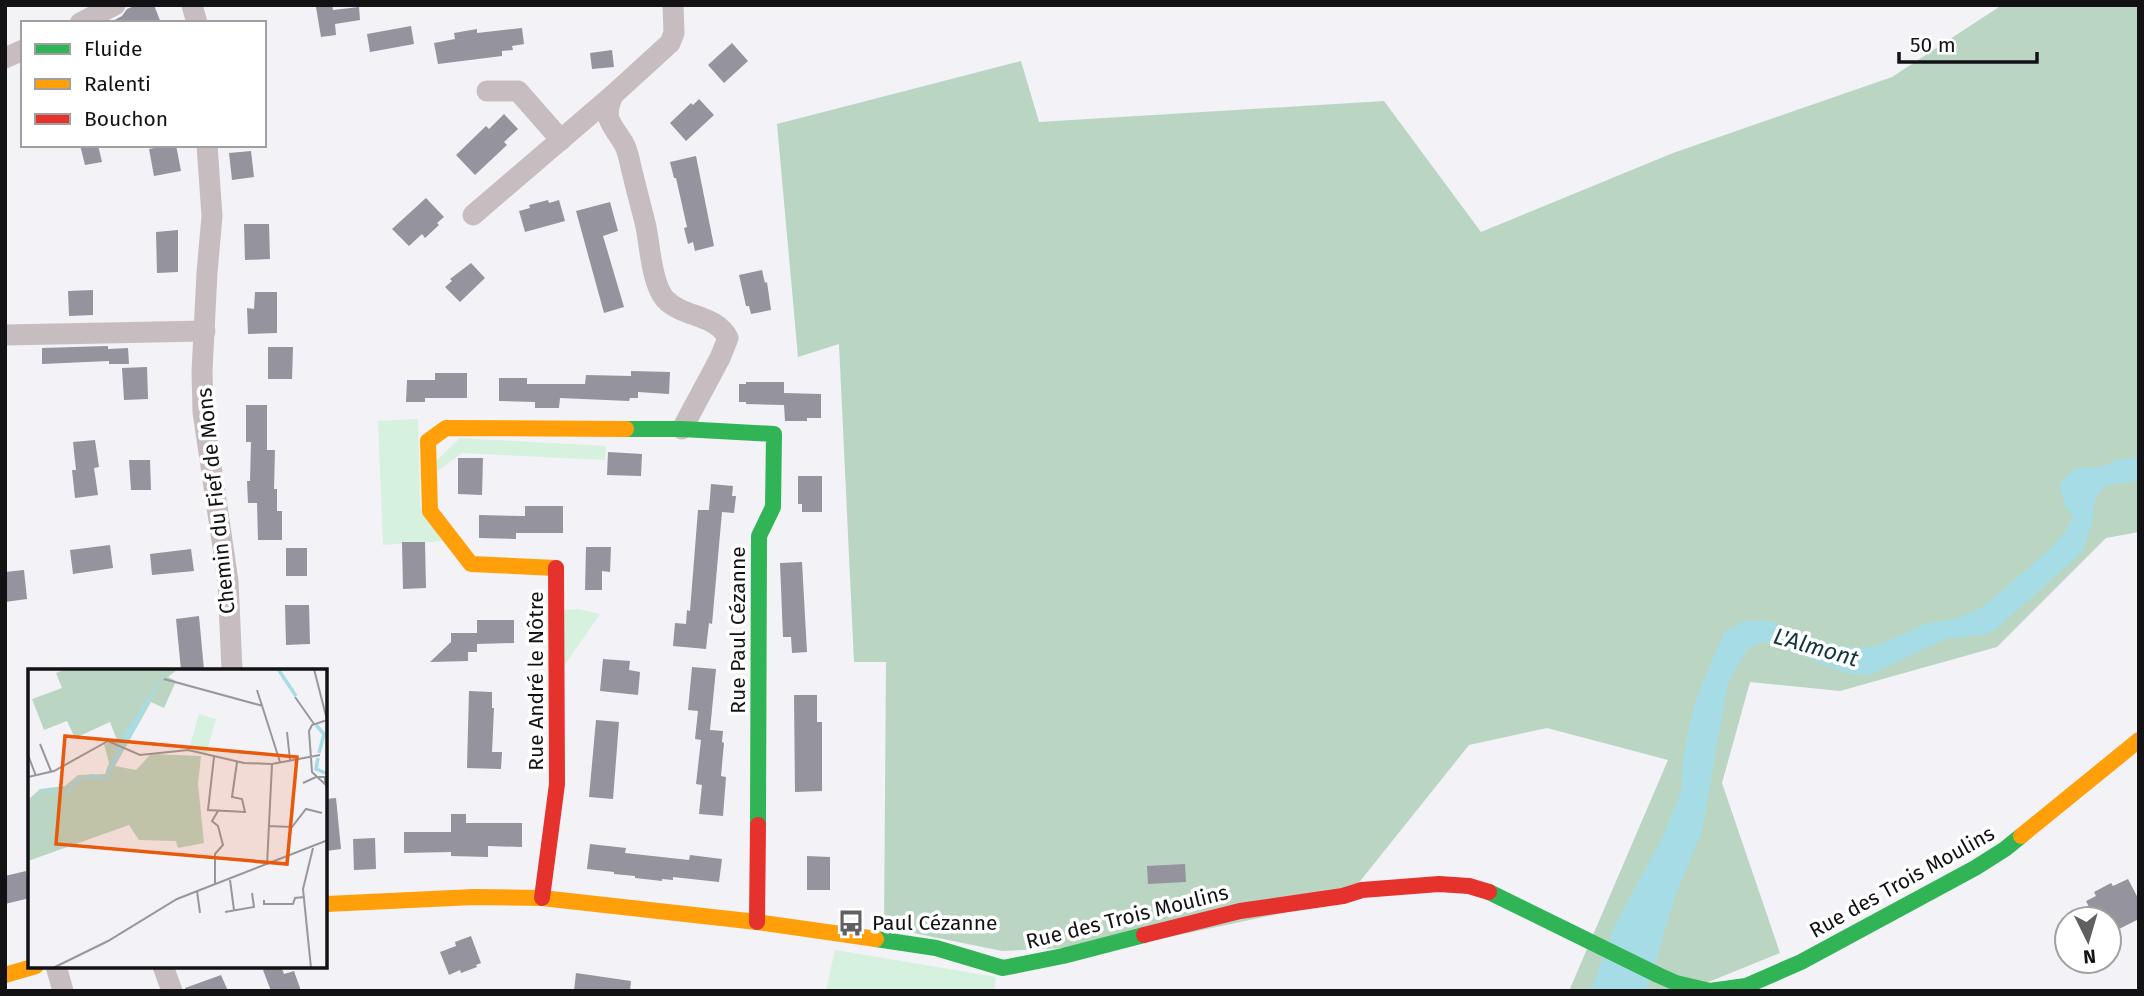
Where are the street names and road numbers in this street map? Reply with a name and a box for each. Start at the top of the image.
street label: Chemin du Fief de Mons [191,386,241,615]
street label: Rue Paul Cézanne [725,546,751,714]
street label: Rue André le Nôtre [523,591,549,771]
street label: Rue des Trois Moulins [1805,820,1999,944]
street label: Rue des Trois Moulins [1023,879,1231,955]

